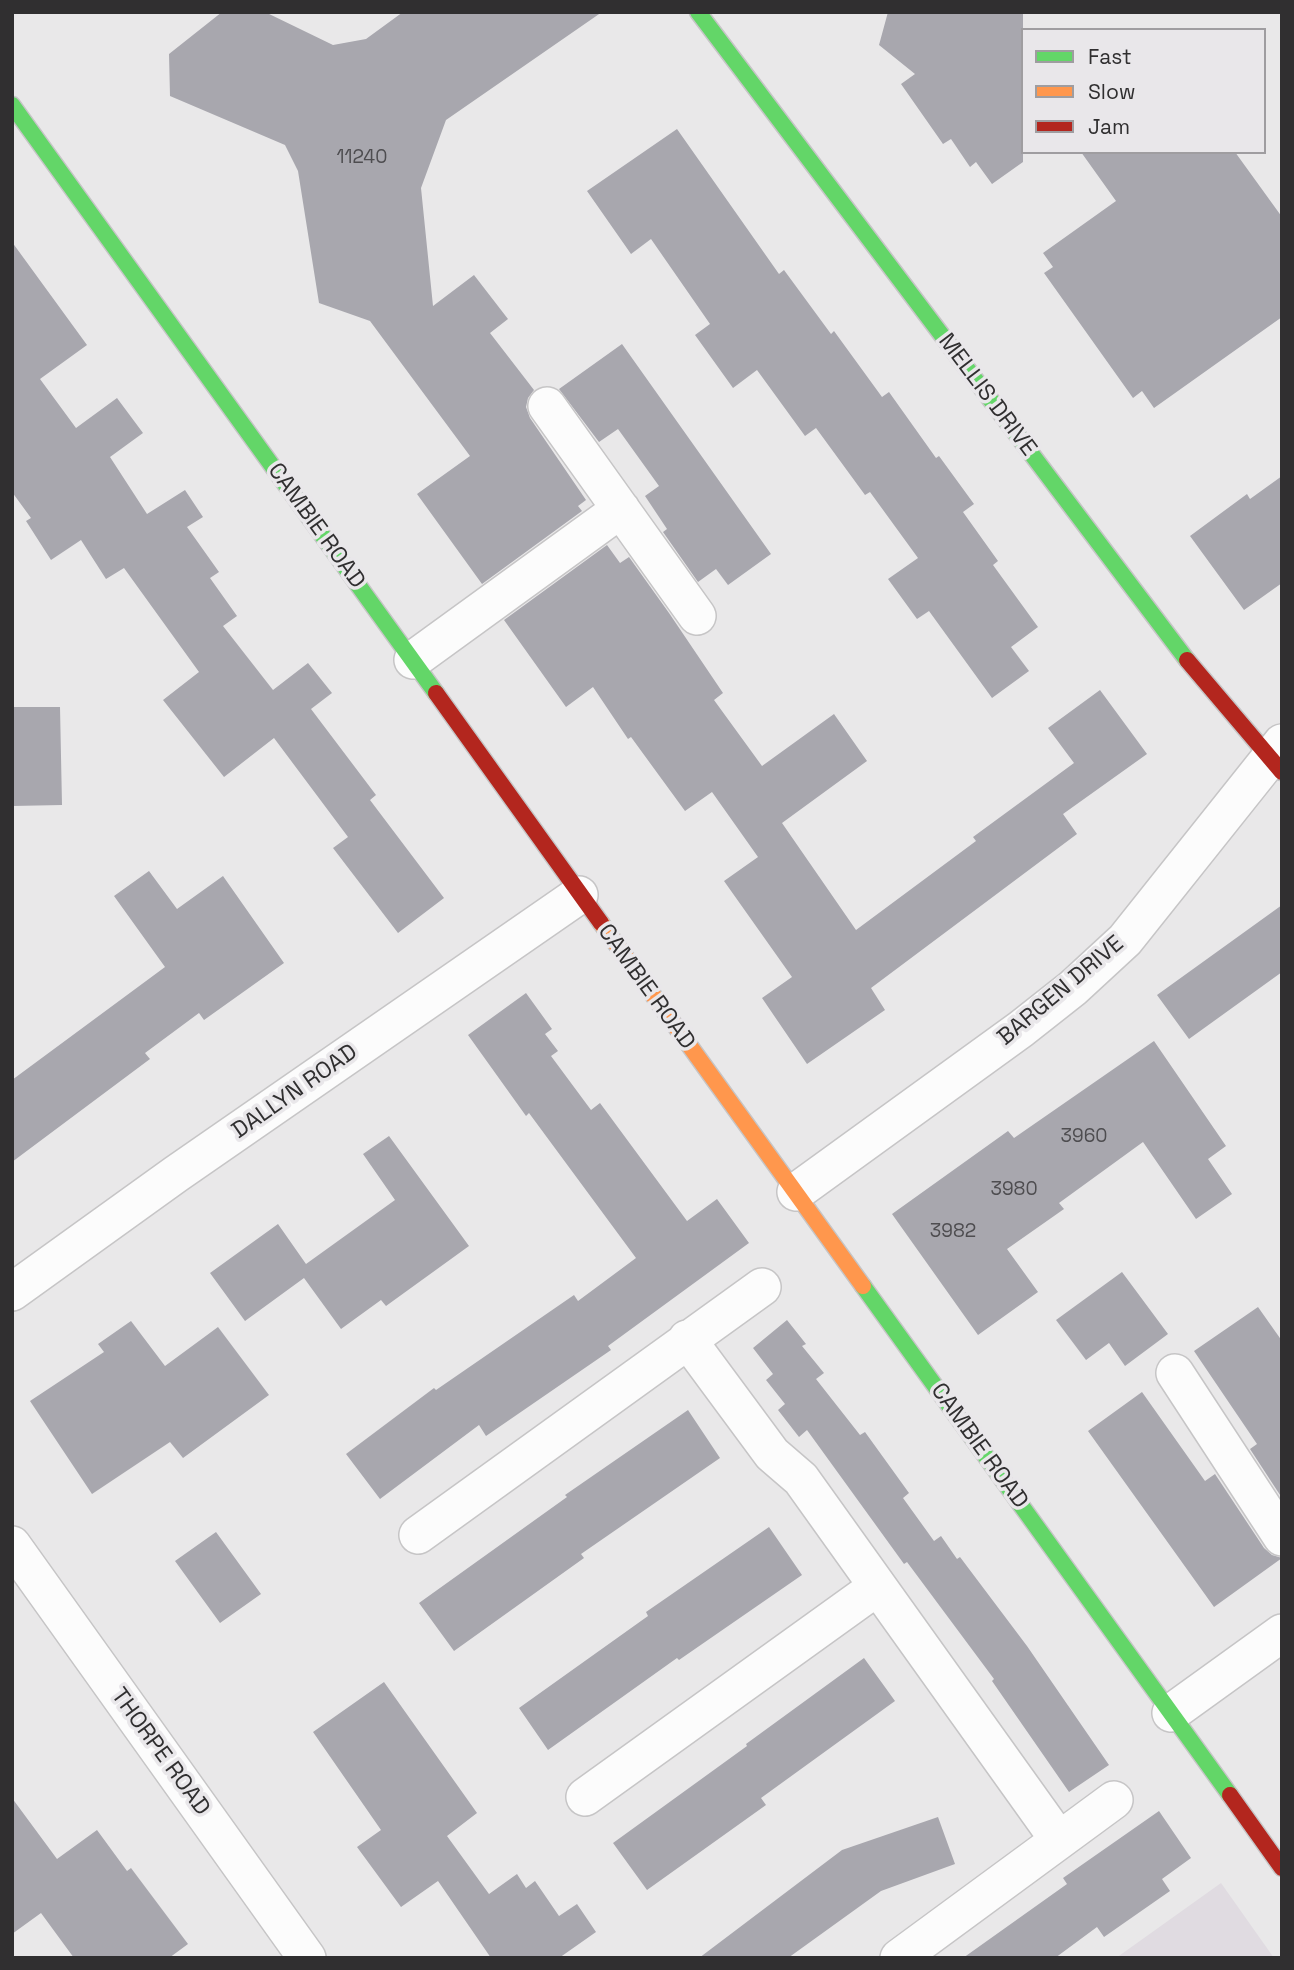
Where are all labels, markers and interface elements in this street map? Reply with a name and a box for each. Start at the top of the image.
legend [1021,28,1266,154]
text: Fast [1088,43,1132,70]
text: Slow [1088,78,1136,105]
text: Jam [1088,113,1130,140]
house number: 11240 [337,147,387,169]
street label: MELLIS DRIVE [932,328,1042,462]
street label: CAMBIE ROAD [261,458,371,594]
street label: CAMBIE ROAD [591,919,701,1055]
street label: BARGEN DRIVE [992,930,1130,1052]
street label: DALLYN ROAD [227,1039,363,1145]
house number: 3960 [1061,1126,1107,1148]
house number: 3980 [990,1179,1038,1201]
house number: 3982 [930,1221,976,1243]
street label: CAMBIE ROAD [924,1378,1034,1514]
street label: THORPE ROAD [105,1683,215,1821]

